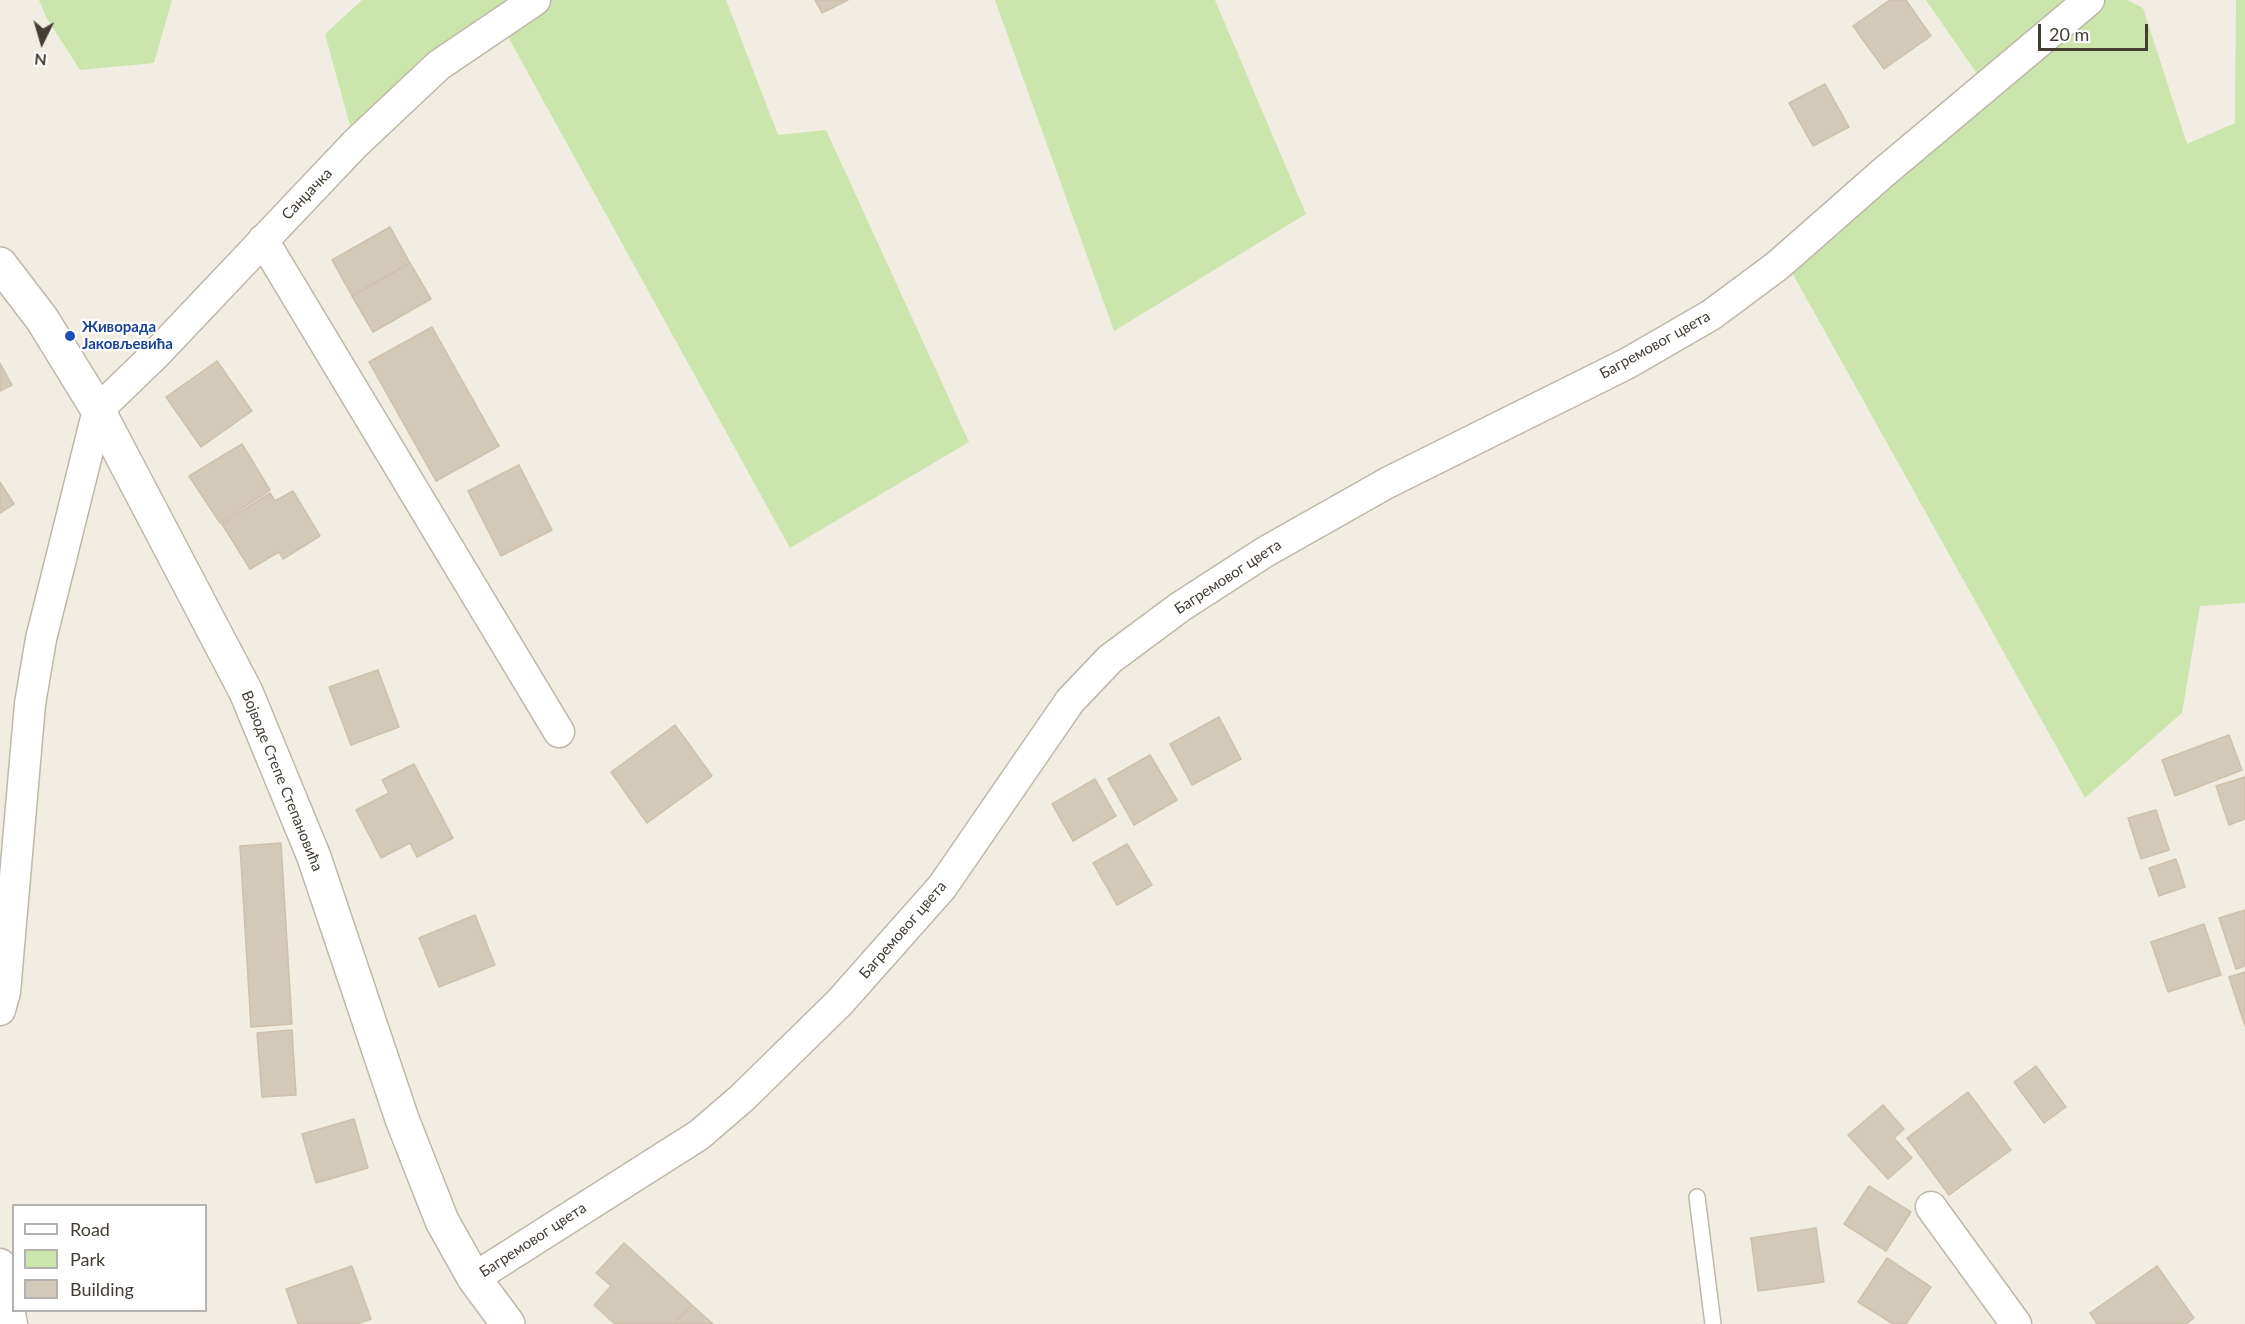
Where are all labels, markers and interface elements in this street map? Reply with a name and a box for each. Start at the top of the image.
north arrow [12,12,72,72]
scale bar [2041,12,2150,50]
text: 20 m [2049,23,2089,45]
text: N [33,50,47,70]
street label: Санџачка [278,164,336,224]
street label: Багремовог цвета [1597,307,1713,383]
place label: Живорада Јаковљевића [82,318,173,353]
marker: Живорада Јаковљевића [63,329,77,343]
street label: Багремовог цвета [1171,536,1285,618]
street label: Војводе Степе Степановића [238,688,326,874]
street label: Багремовог цвета [856,877,950,983]
street label: Багремовог цвета [476,1199,590,1281]
legend [12,1204,207,1312]
text: Road [70,1218,110,1240]
text: Park [70,1248,105,1270]
text: Building [70,1278,134,1300]

